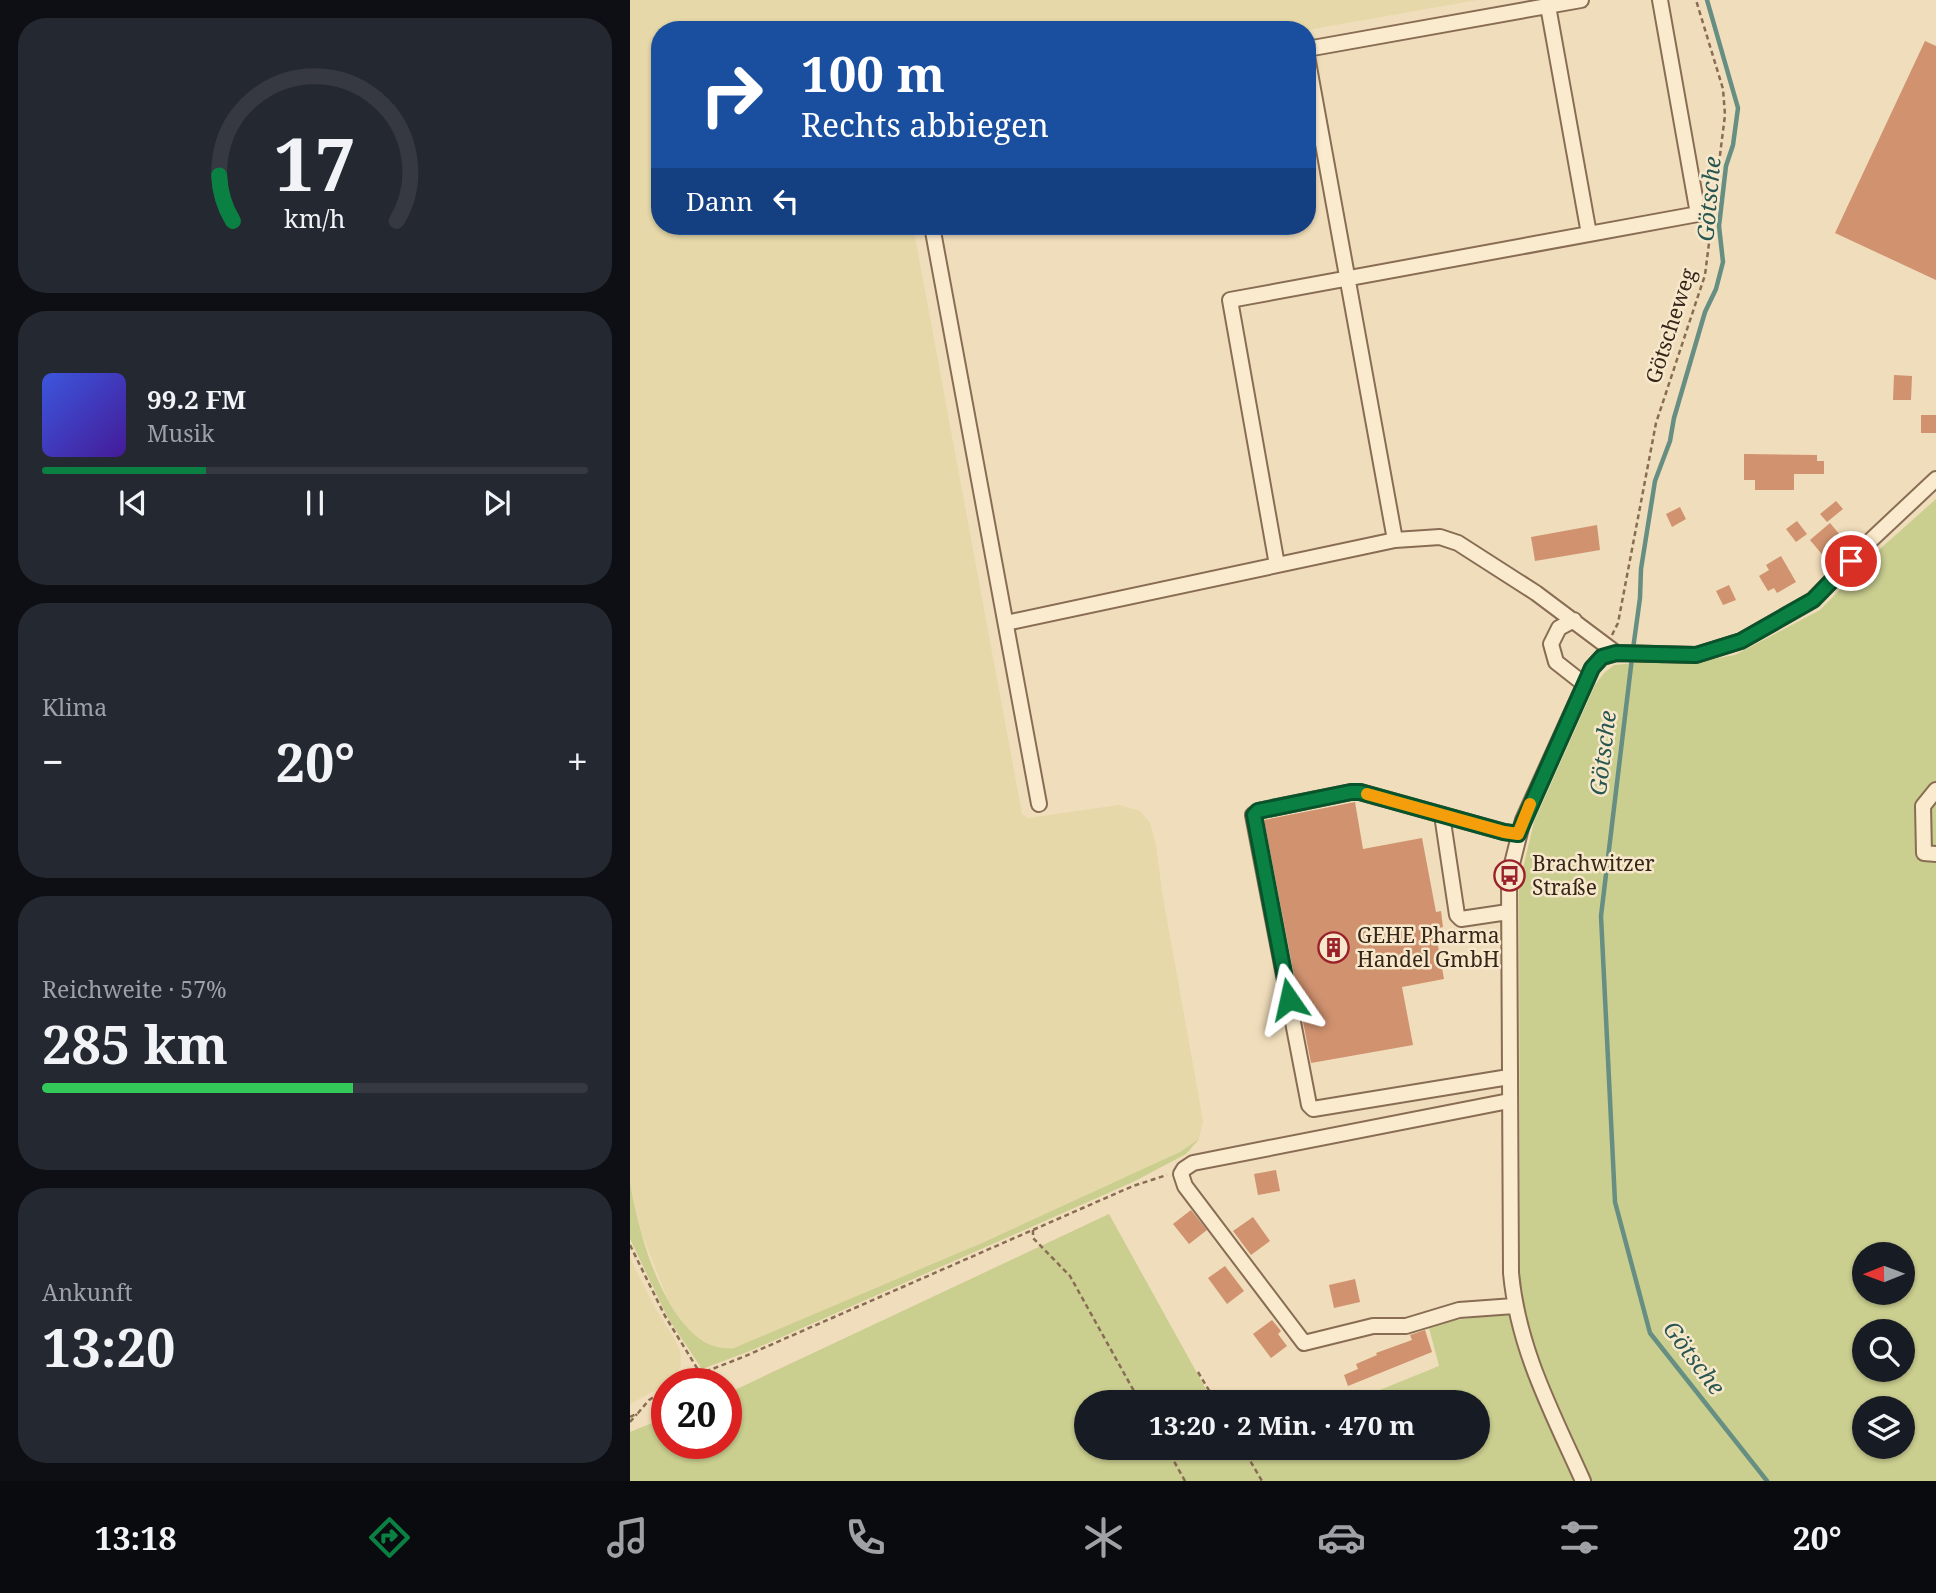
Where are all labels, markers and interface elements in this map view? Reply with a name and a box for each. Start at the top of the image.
text: 100 m [801,40,945,106]
icon: right [686,49,777,140]
text: Rechts abbiegen [801,103,1049,146]
text: 17 [274,114,356,213]
water label: Götsche [1688,155,1728,243]
icon: left [767,182,805,220]
text: Dann [686,183,753,219]
text: km/h [284,201,346,235]
street label: Götscheweg [1638,264,1702,387]
text: 99.2 FM [147,381,246,417]
text: Musik [147,417,214,449]
icon: previous [114,484,152,522]
icon: pause [296,484,334,522]
icon: next [478,484,516,522]
pin [1821,531,1881,591]
icon: arrive [1832,542,1870,580]
text: Klima [42,691,107,723]
water label: Götsche [1581,709,1623,797]
text: 20° [276,726,355,797]
text: − [42,735,64,787]
text: + [567,735,588,787]
place label: Brachwitzer Straße [1532,849,1655,901]
bus stop icon: Brachwitzer Straße [1492,859,1526,893]
place label: GEHE Pharma Handel GmbH [1357,921,1500,973]
building icon: GEHE Pharma Handel GmbH [1317,931,1351,965]
position arrow [1252,962,1326,1036]
text: Reichweite · 57% [42,973,227,1005]
text: 285 km [42,1008,228,1079]
north arrow [1852,1242,1914,1306]
map controls [1852,1242,1915,1459]
text: Ankunft [42,1276,133,1308]
text: 13:20 [42,1311,175,1382]
water label: Götsche [1656,1314,1733,1401]
button: search [1852,1319,1915,1382]
speed limit sign: 20 [651,1368,742,1459]
button: layers [1852,1396,1915,1459]
text: 13:20 · 2 Min. · 470 m [1149,1407,1415,1443]
icon: directions [365,1513,414,1562]
icon: music [603,1513,652,1562]
icon: phone [841,1513,890,1562]
icon: climate [1079,1513,1128,1562]
icon: car [1317,1513,1366,1562]
icon: filters [1555,1513,1604,1562]
text: 13:18 [94,1516,176,1559]
text: 20° [1793,1516,1841,1559]

